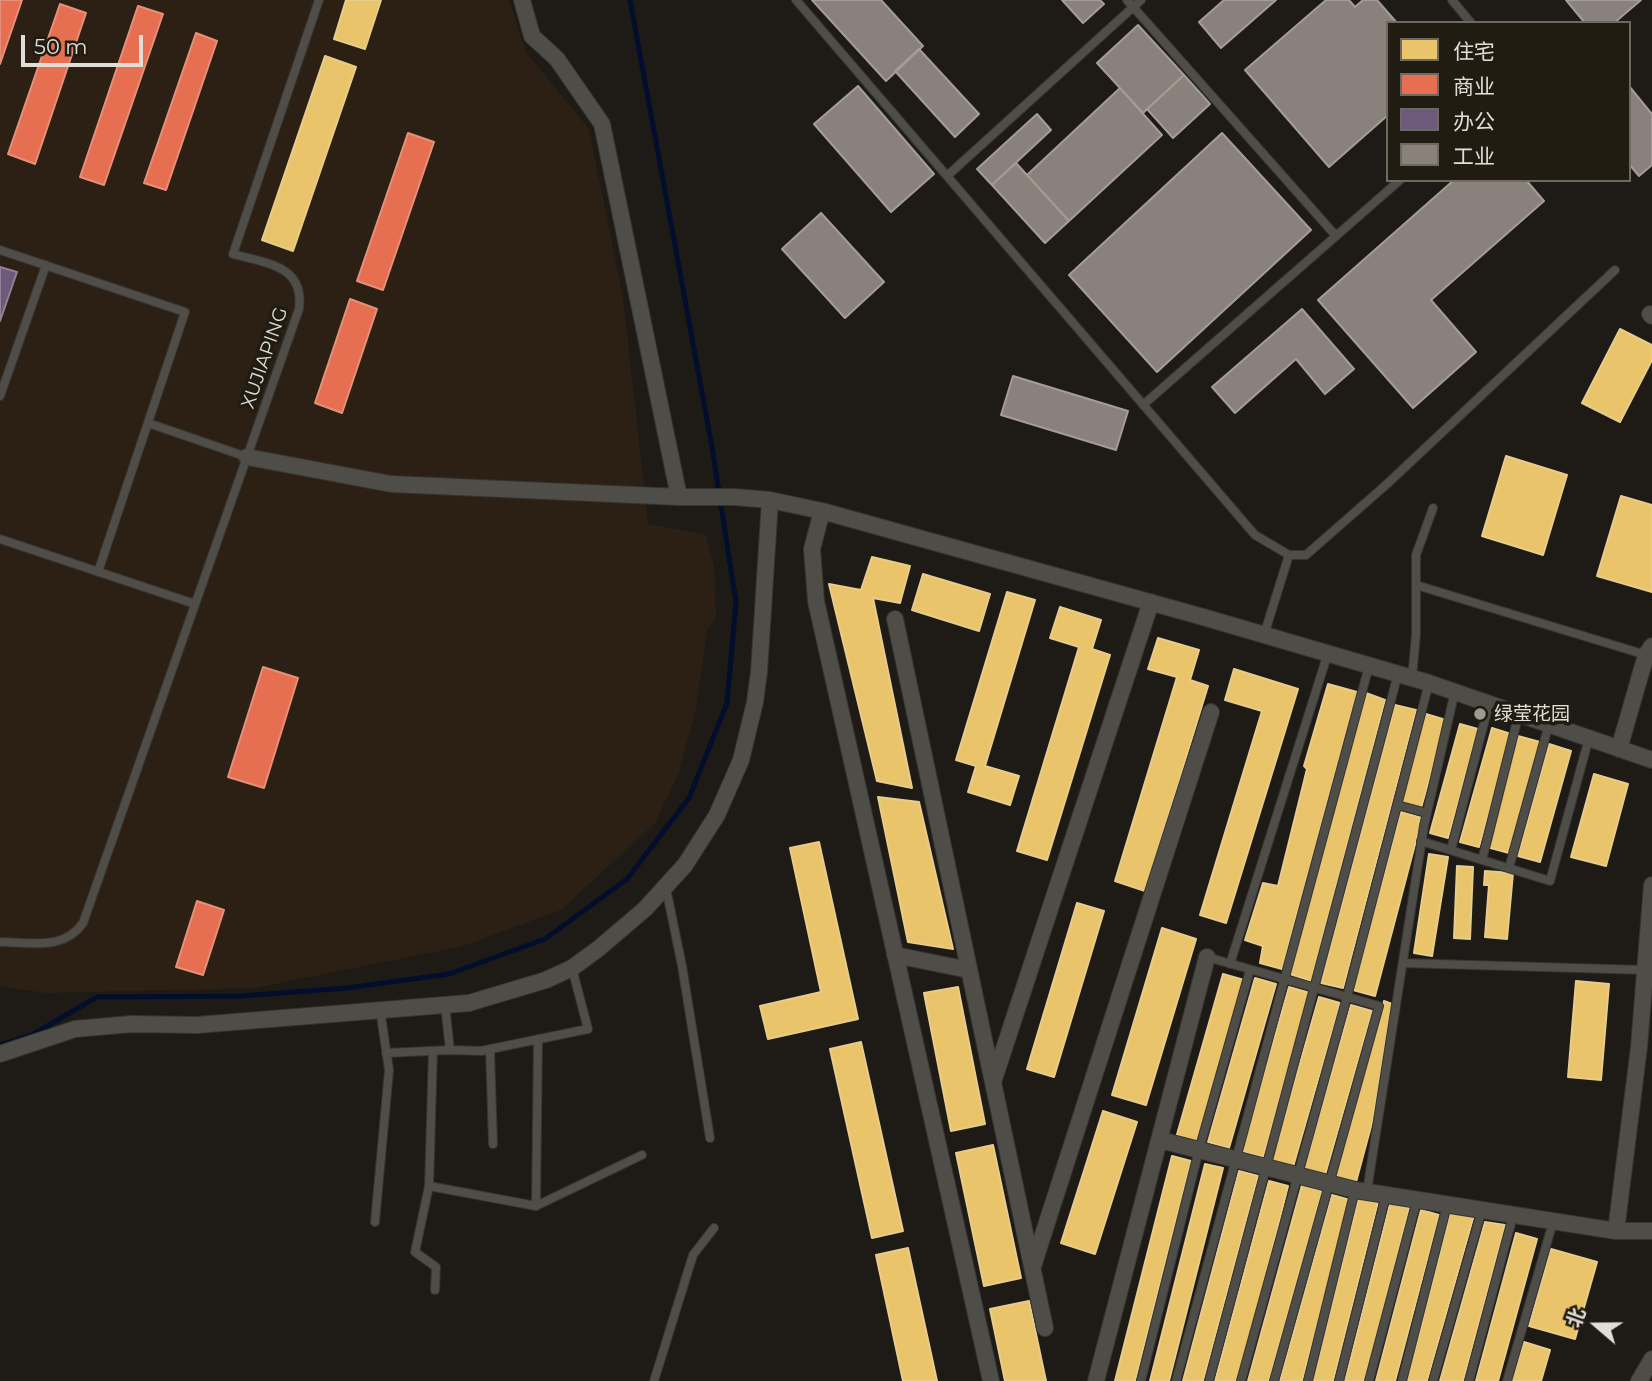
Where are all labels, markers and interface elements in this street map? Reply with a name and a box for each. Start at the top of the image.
scale bar [24,21,147,65]
legend [1386,21,1631,182]
text: 50 m [34,34,88,59]
text: 住宅 [1453,39,1495,64]
text: 商业 [1453,74,1495,99]
text: 办公 [1453,109,1495,134]
text: 工业 [1453,144,1495,169]
street label: XUJIAPING [237,304,293,412]
place label: 绿莹花园 [1494,703,1570,725]
marker: 绿莹花园 [1472,706,1488,722]
north arrow [1561,1290,1631,1360]
text: 北 [1562,1305,1590,1331]

